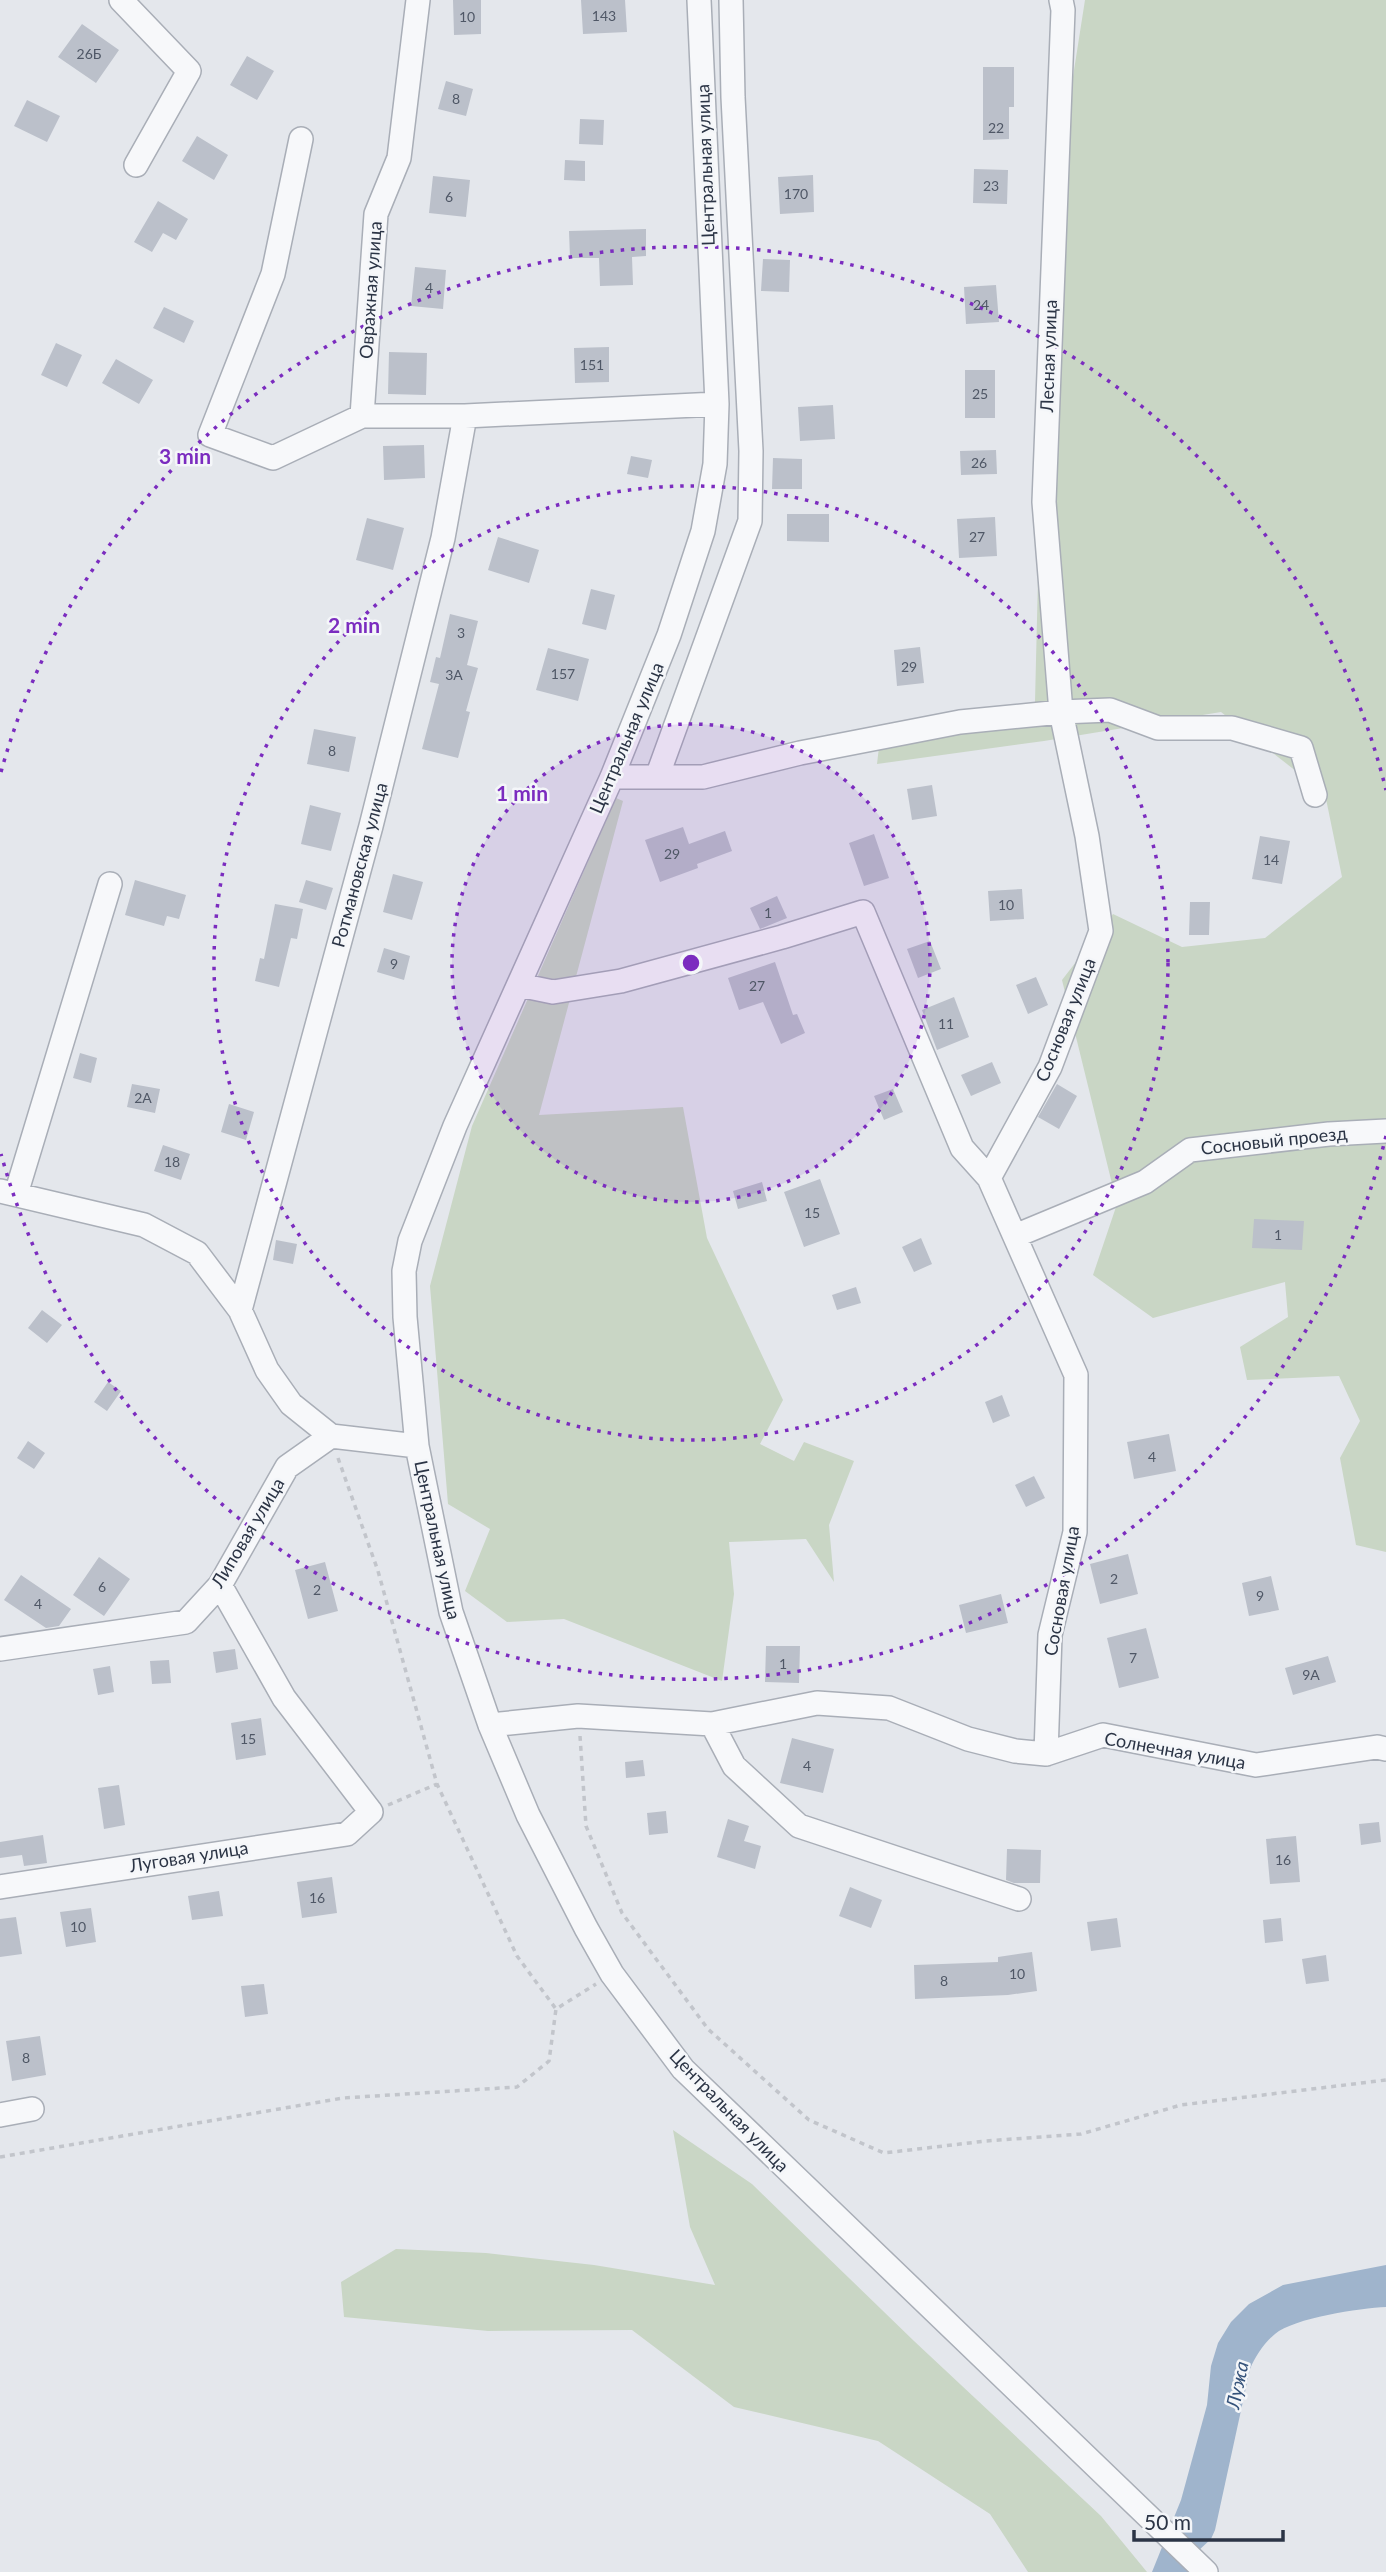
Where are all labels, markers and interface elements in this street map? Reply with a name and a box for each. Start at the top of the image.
house number: 143 [592,7,616,24]
house number: 10 [459,8,475,25]
house number: 26Б [77,45,102,62]
street label: Центральная улица [691,84,719,246]
house number: 8 [452,90,460,107]
house number: 22 [988,119,1004,136]
house number: 23 [983,177,999,194]
house number: 170 [784,185,808,202]
house number: 6 [445,188,453,205]
street label: Овражная улица [354,220,386,360]
house number: 4 [425,279,433,296]
house number: 24 [973,296,989,313]
street label: Лесная улица [1035,299,1061,414]
house number: 151 [580,356,604,373]
house number: 25 [972,385,988,402]
text: 3 min [159,443,211,468]
house number: 26 [971,454,987,471]
house number: 27 [969,528,985,545]
text: 2 min [328,612,380,637]
house number: 3 [457,624,465,641]
house number: 29 [901,658,917,675]
street label: Центральная улица [584,659,668,817]
house number: 157 [551,665,575,682]
house number: 3А [445,666,463,683]
house number: 8 [328,742,336,759]
street label: Ротмановская улица [326,780,392,950]
text: 1 min [496,780,548,805]
house number: 29 [664,845,680,862]
house number: 14 [1263,851,1279,868]
house number: 10 [998,896,1014,913]
house number: 1 [764,904,772,921]
centre of rings [679,951,703,975]
house number: 9 [390,955,398,972]
street label: Сосновая улица [1030,955,1100,1085]
house number: 27 [749,977,765,994]
house number: 11 [938,1015,954,1032]
house number: 2А [134,1089,152,1106]
street label: Сосновый проезд [1200,1121,1348,1159]
house number: 18 [164,1153,180,1170]
house number: 15 [804,1204,820,1221]
house number: 1 [1274,1226,1282,1243]
house number: 4 [1148,1448,1156,1465]
street label: Центральная улица [410,1458,466,1621]
street label: Липовая улица [205,1474,289,1592]
street label: Сосновая улица [1039,1524,1083,1658]
house number: 2 [1110,1570,1118,1587]
house number: 6 [98,1578,106,1595]
house number: 2 [313,1581,321,1598]
house number: 9 [1256,1587,1264,1604]
house number: 4 [34,1595,42,1612]
house number: 7 [1129,1649,1137,1666]
house number: 1 [779,1655,787,1672]
house number: 9А [1302,1666,1320,1683]
street label: Солнечная улица [1103,1727,1247,1773]
house number: 15 [240,1730,256,1747]
house number: 4 [803,1757,811,1774]
street label: Луговая улица [127,1836,250,1876]
house number: 16 [1275,1851,1291,1868]
house number: 16 [309,1889,325,1906]
house number: 10 [70,1918,86,1935]
house number: 10 [1009,1965,1025,1982]
house number: 8 [940,1972,948,1989]
street label: Центральная улица [665,2044,794,2176]
house number: 8 [22,2049,30,2066]
water label: Лужа [1220,2359,1253,2412]
scale bar [1134,2498,1283,2542]
text: 50 m [1144,2509,1191,2534]

